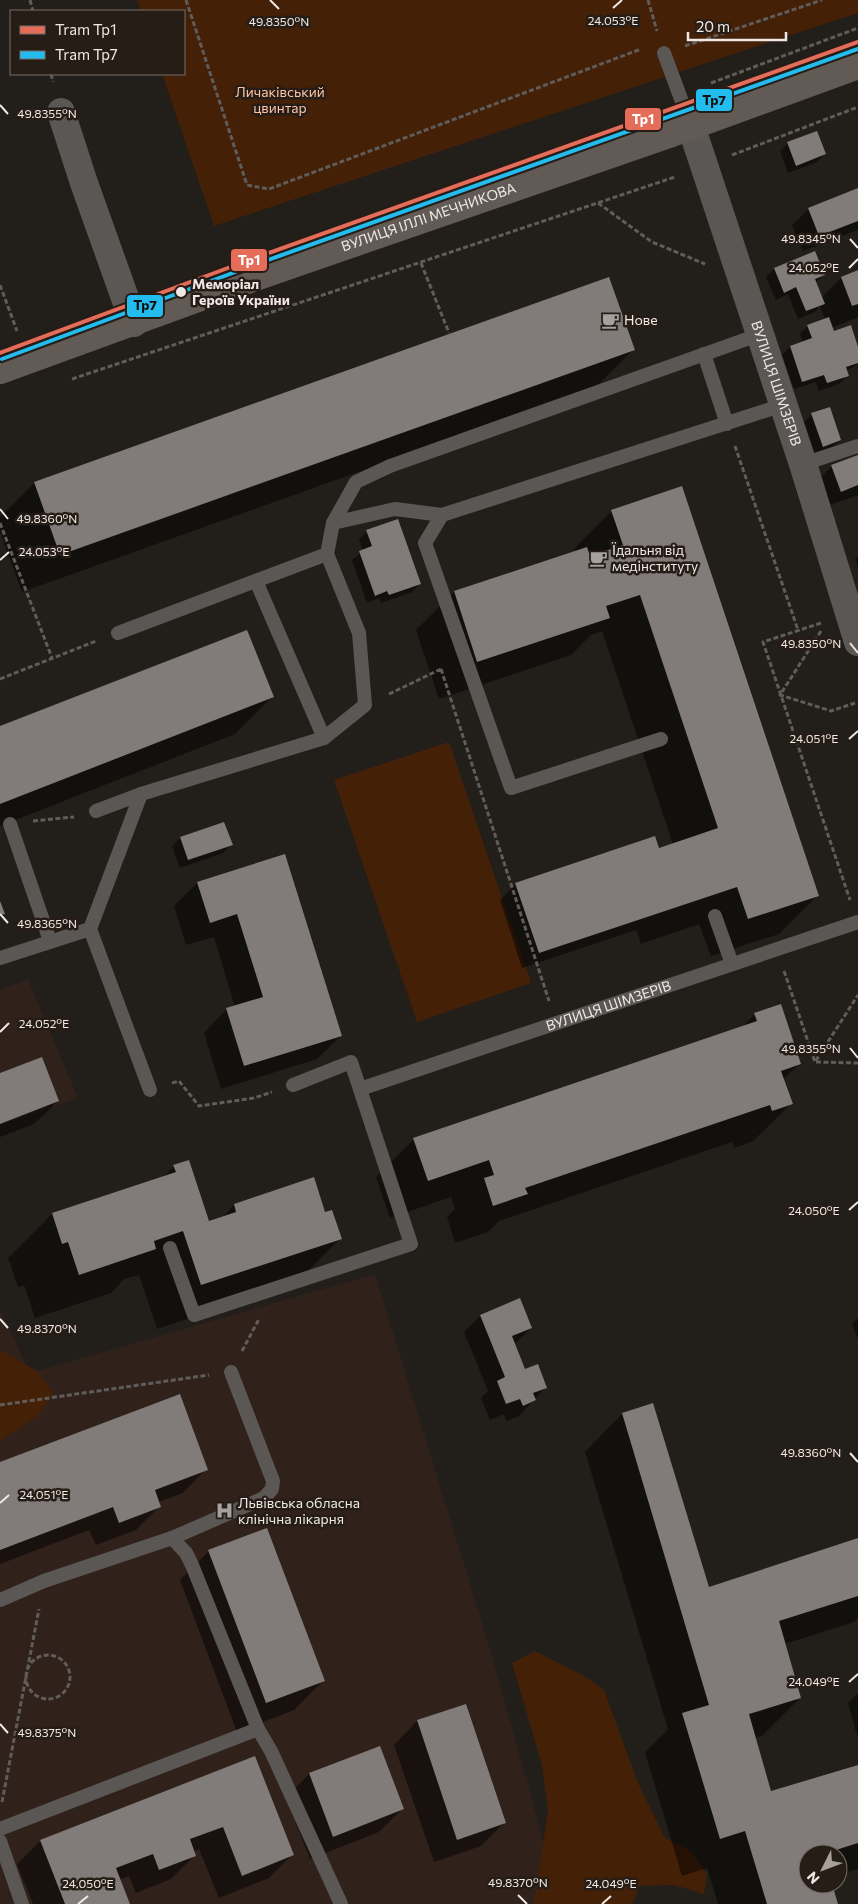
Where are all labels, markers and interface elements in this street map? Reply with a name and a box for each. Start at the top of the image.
legend [10,10,185,75]
scale bar [688,10,786,42]
text: 24.053°E [588,13,638,27]
text: 49.8350°N [249,14,309,28]
text: 20 m [696,17,730,35]
text: Tram Тр1 [55,20,117,38]
text: Tram Тр7 [55,45,118,63]
park label: Личаківський цвинтар [235,83,325,116]
line badge: Тр7 [695,88,733,112]
text: Тр7 [702,91,726,108]
text: 49.8355°N [17,106,77,120]
line badge: Тр1 [624,107,662,131]
text: Тр1 [632,110,654,127]
street label: ВУЛИЦЯ ІЛЛІ МЕЧНИКОВА [339,178,518,255]
text: 49.8345°N [781,231,841,245]
line badge: Тр1 [230,248,268,272]
text: Тр1 [238,251,260,268]
text: 24.052°E [789,260,839,274]
place label: Меморіал Героїв України [192,275,290,308]
marker: Меморіал Героїв України [174,285,188,299]
line badge: Тр7 [126,294,164,318]
text: Тр7 [133,296,157,313]
cafe icon: Нове [600,310,620,330]
place label: Нове [624,311,658,328]
street label: ВУЛИЦЯ ШІМЗЕРІВ [748,318,805,448]
text: 49.8360°N [17,511,77,525]
place label: Їдальня від медінституту [611,541,698,574]
text: 24.053°E [19,544,69,558]
cafe icon: Їдальня від медінституту [588,548,608,568]
text: 49.8350°N [781,636,841,650]
text: 24.051°E [790,731,838,745]
text: 49.8365°N [17,916,77,930]
street label: ВУЛИЦЯ ШІМЗЕРІВ [543,976,673,1034]
text: 24.052°E [19,1016,69,1030]
text: 49.8355°N [781,1041,841,1055]
text: 24.050°E [788,1203,840,1217]
text: 49.8370°N [17,1321,77,1335]
text: 49.8360°N [781,1445,841,1459]
text: 24.051°E [20,1487,68,1501]
place label: Львівська обласна клінічна лікарня [238,1494,360,1527]
hospital icon: Львівська обласна клінічна лікарня [214,1501,234,1521]
text: 24.049°E [788,1674,840,1688]
text: 49.8375°N [18,1725,76,1739]
north arrow [798,1844,848,1894]
text: N [803,1868,823,1888]
text: 49.8370°N [488,1875,548,1889]
text: 24.050°E [62,1876,114,1890]
text: 24.049°E [585,1876,637,1890]

